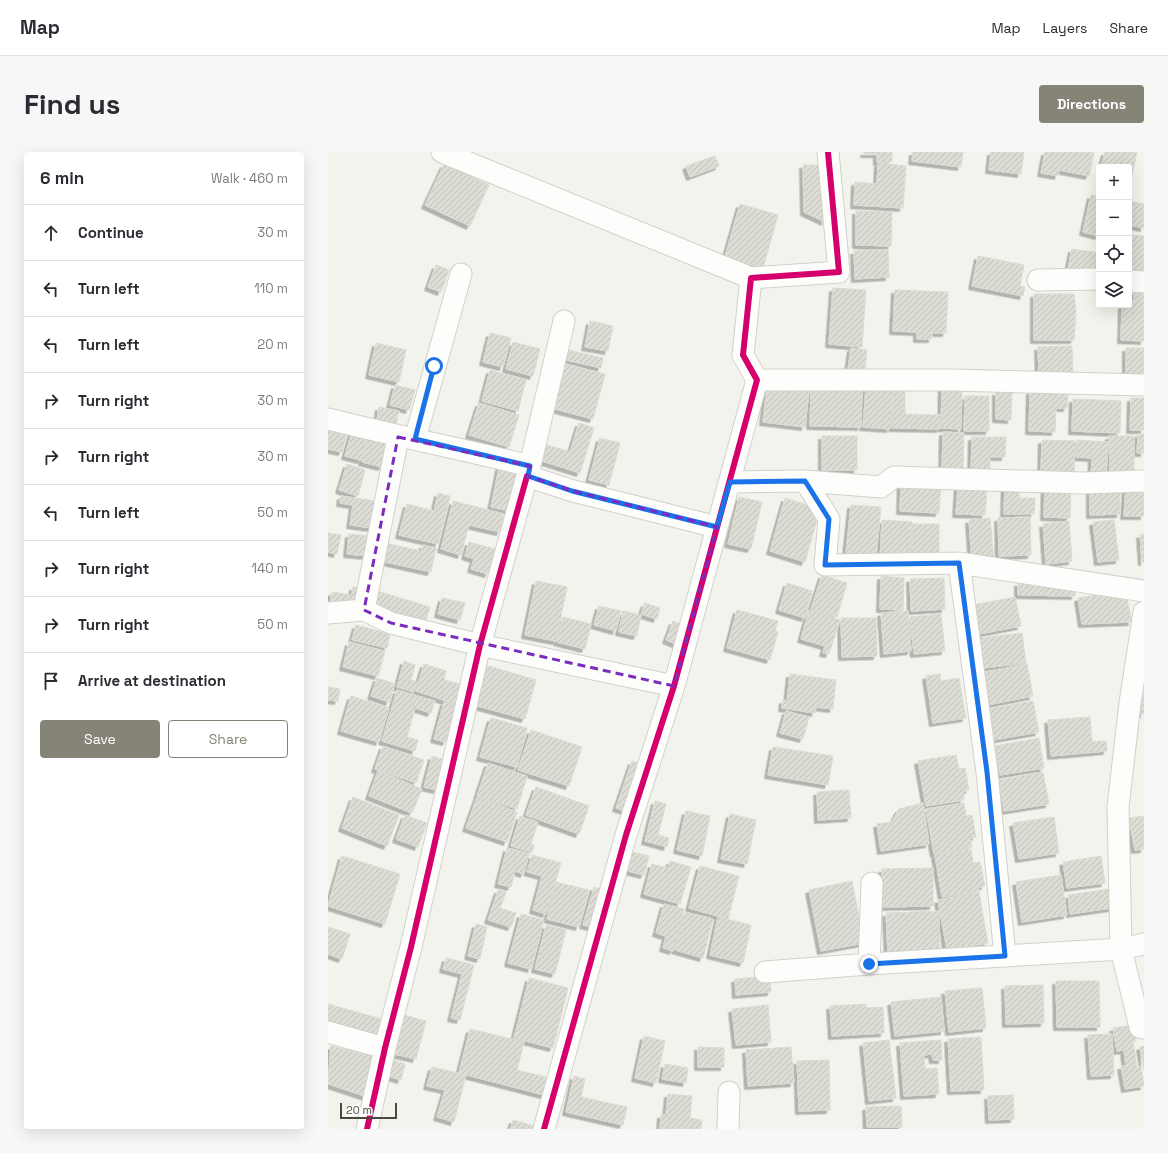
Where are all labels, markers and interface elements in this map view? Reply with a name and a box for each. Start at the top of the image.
text: Map [20,15,60,40]
text: Map [991,19,1021,37]
text: Layers [1043,19,1087,37]
text: Share [1109,19,1148,37]
button: Directions [1039,85,1144,123]
text: Find us [24,86,121,122]
map controls [1096,164,1132,308]
button: + [1096,164,1132,200]
text: 6 min [40,167,84,189]
text: Walk · 460 m [211,170,288,187]
button: − [1096,200,1132,236]
icon: ahead [40,222,62,244]
text: Continue [78,223,144,242]
text: 30 m [257,224,288,241]
button: locate [1096,236,1132,272]
button: layers [1096,272,1132,308]
icon: left [40,278,62,300]
text: Turn left [78,279,140,298]
text: 110 m [254,280,288,297]
icon: left [40,334,62,356]
text: Turn left [78,335,140,354]
text: 20 m [257,336,288,353]
route start [425,357,443,375]
icon: right [40,390,62,412]
text: Turn right [78,391,149,410]
text: 30 m [257,392,288,409]
icon: right [40,446,62,468]
text: Turn right [78,447,149,466]
text: 30 m [257,448,288,465]
icon: left [40,502,62,524]
text: Turn left [78,503,140,522]
text: 50 m [257,504,288,521]
icon: right [40,558,62,580]
text: Turn right [78,559,149,578]
text: 140 m [252,560,288,577]
icon: right [40,614,62,636]
text: Turn right [78,615,149,634]
text: 50 m [257,616,288,633]
icon: arrive [40,670,62,692]
text: Arrive at destination [78,671,226,690]
button: Save [40,720,160,758]
button: Share [168,720,288,758]
route end [860,955,878,973]
scale bar [340,1101,397,1120]
text: 20 m [346,1103,372,1117]

